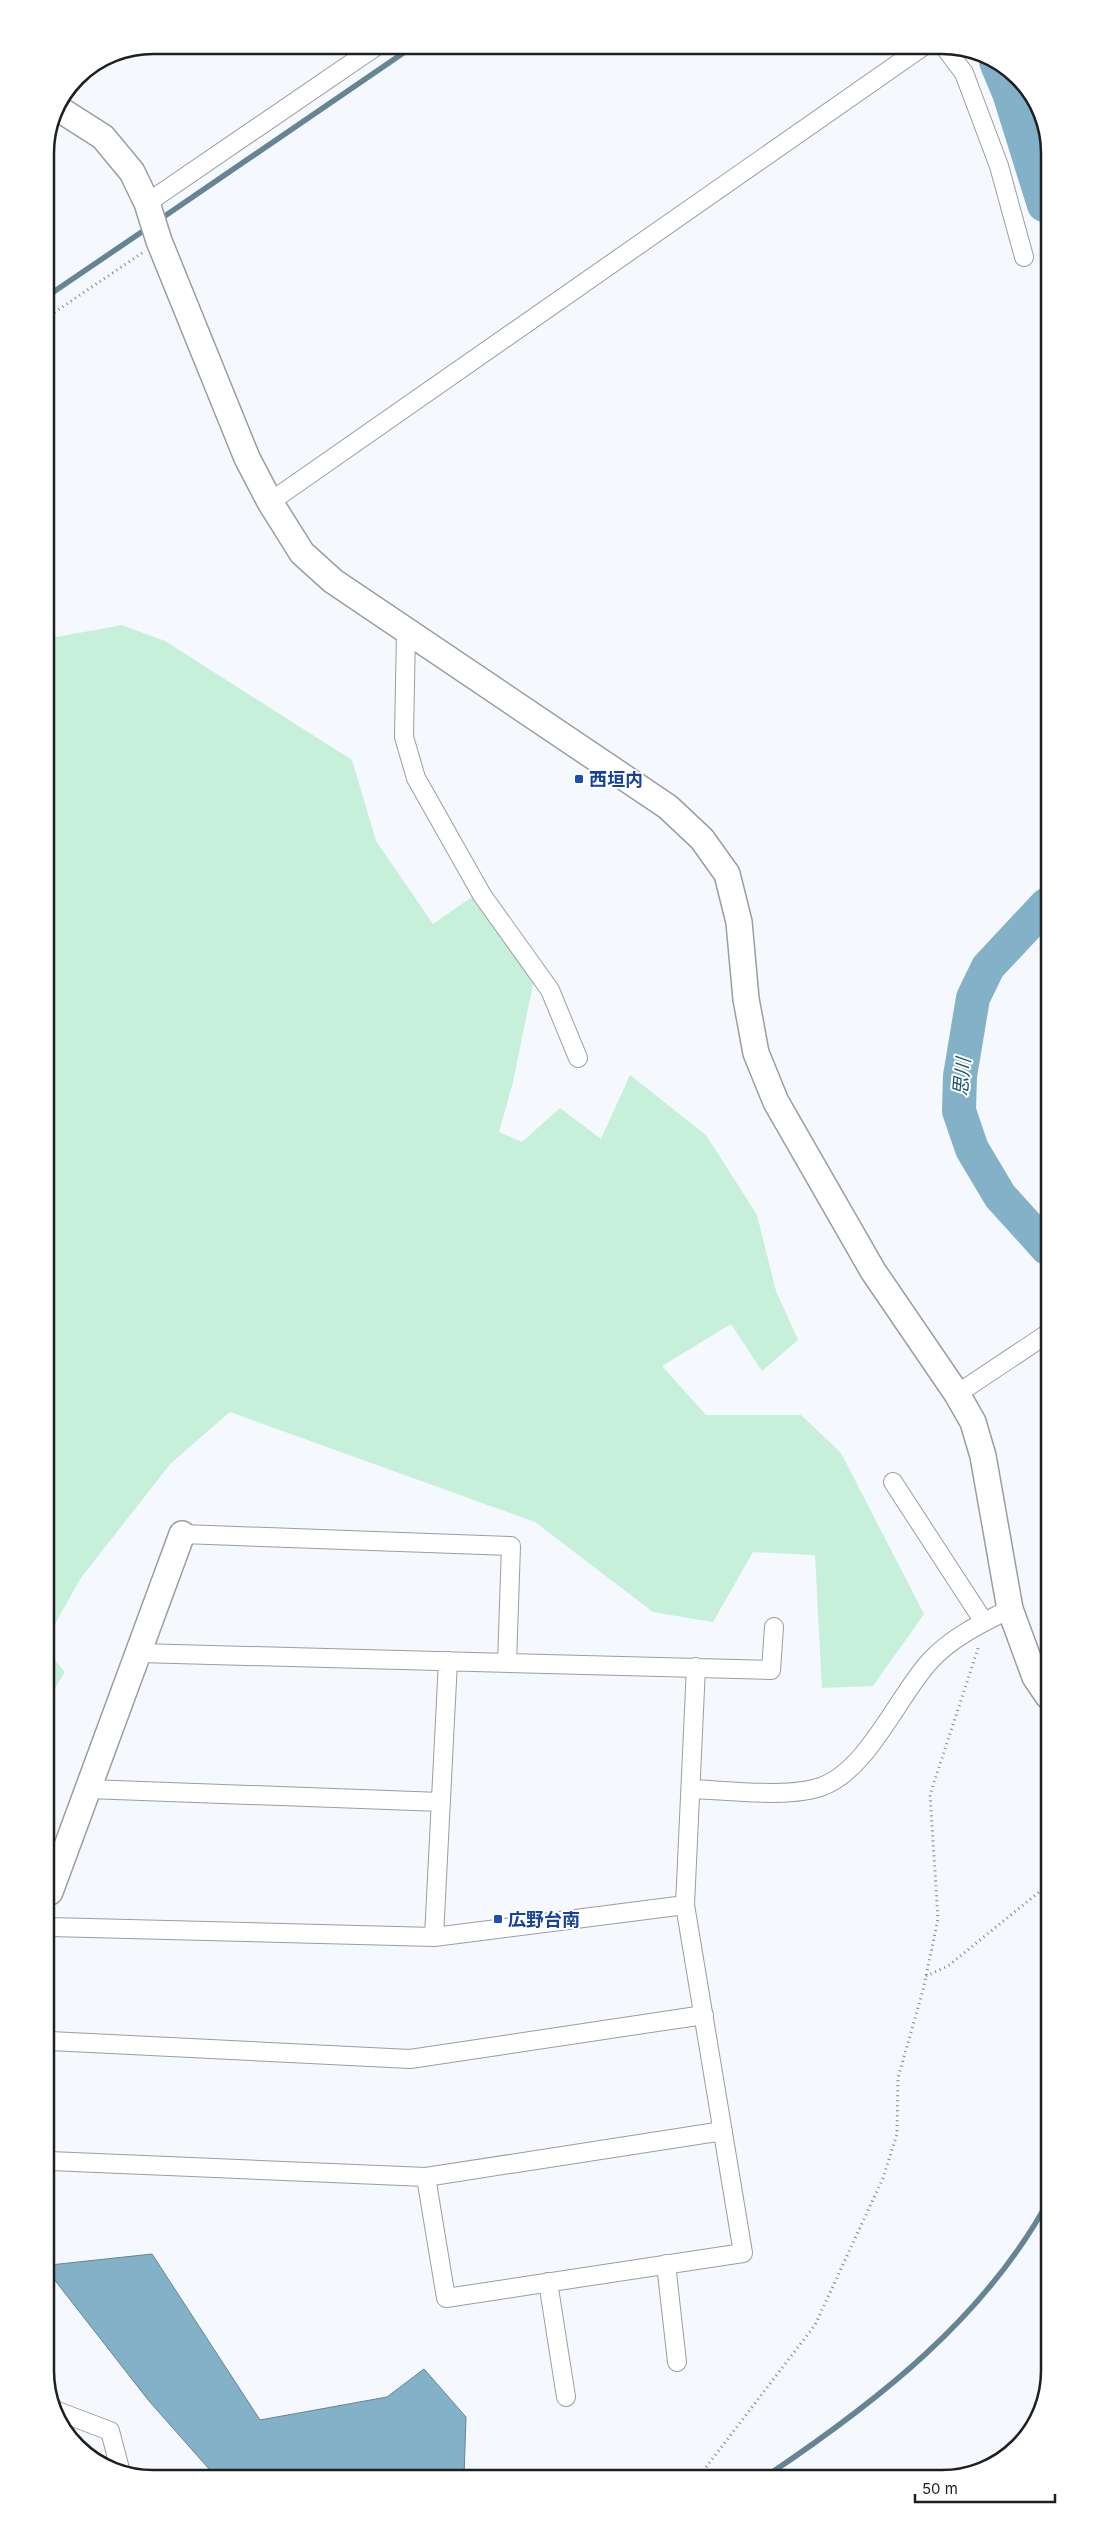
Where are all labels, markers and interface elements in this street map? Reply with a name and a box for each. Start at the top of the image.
place label: 西垣内 [589,769,643,790]
marker: 西垣内 [573,773,585,785]
water label: 思川 [949,1055,975,1097]
place label: 広野台南 [508,1909,580,1930]
marker: 広野台南 [492,1913,504,1925]
scale bar [915,2472,1055,2504]
text: 50 m [922,2479,958,2498]

